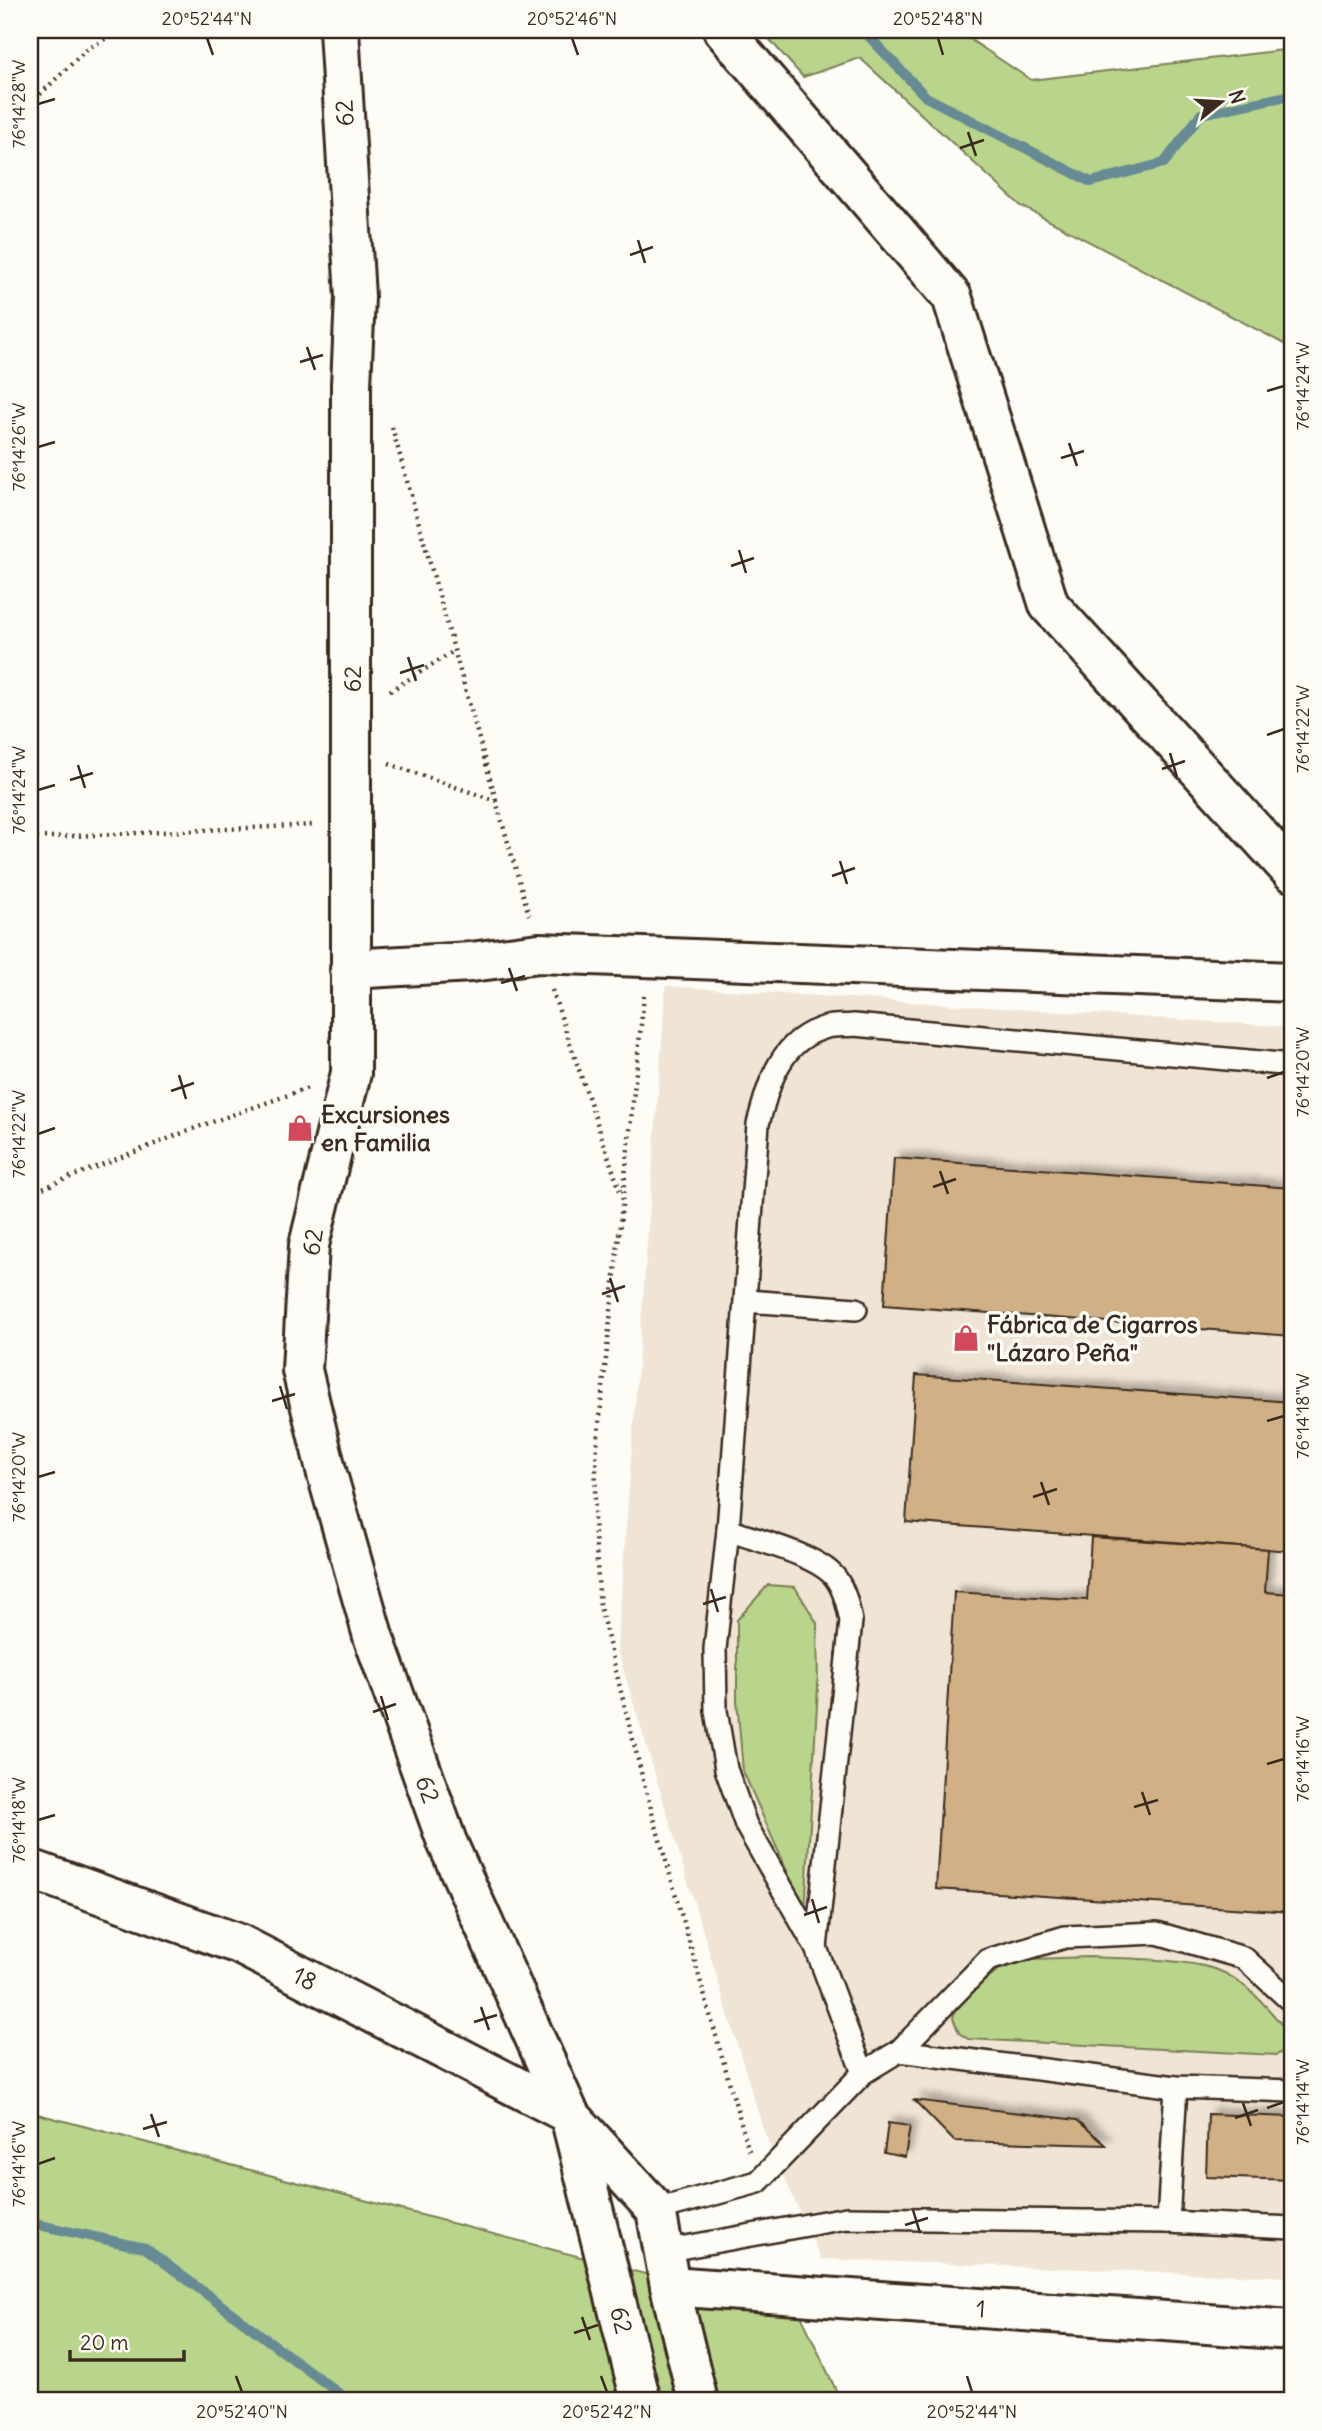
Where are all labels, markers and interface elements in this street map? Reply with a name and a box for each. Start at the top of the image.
text: 20°52'44"N [162,7,252,30]
text: 20°52'46"N [527,7,617,30]
text: 20°52'48"N [893,7,983,30]
text: 76°14'28"W [7,60,30,148]
north arrow [1186,66,1256,136]
text: N [1224,87,1251,107]
street label: 62 [328,99,360,127]
text: 76°14'24"W [1291,342,1314,430]
text: 76°14'26"W [7,403,30,491]
street label: 62 [337,666,367,693]
text: 76°14'22"W [1291,685,1314,773]
text: 76°14'24"W [7,746,30,834]
text: 76°14'20"W [1291,1027,1314,1117]
text: 76°14'22"W [7,1090,30,1178]
place label: Excursiones en Familia [321,1099,450,1157]
shop icon: Excursiones en Familia [285,1113,315,1143]
street label: 62 [295,1226,329,1258]
place label: Fábrica de Cigarros "Lázaro Peña" [987,1309,1198,1367]
shop icon: Fábrica de Cigarros "Lázaro Peña" [951,1323,981,1353]
text: 76°14'18"W [1291,1373,1314,1459]
text: 76°14'20"W [7,1432,30,1522]
text: 76°14'16"W [1291,1716,1314,1802]
street label: 62 [409,1771,447,1807]
text: 76°14'18"W [7,1777,30,1863]
street label: 18 [288,1959,322,1997]
text: 76°14'14"W [1291,2059,1314,2145]
text: 76°14'16"W [7,2121,30,2207]
street label: 1 [975,2293,987,2323]
street label: 62 [604,2303,640,2337]
scale bar [70,2319,184,2363]
text: 20 m [80,2329,129,2356]
text: 20°52'40"N [196,2400,288,2423]
text: 20°52'42"N [562,2400,652,2423]
text: 20°52'44"N [927,2400,1017,2423]

